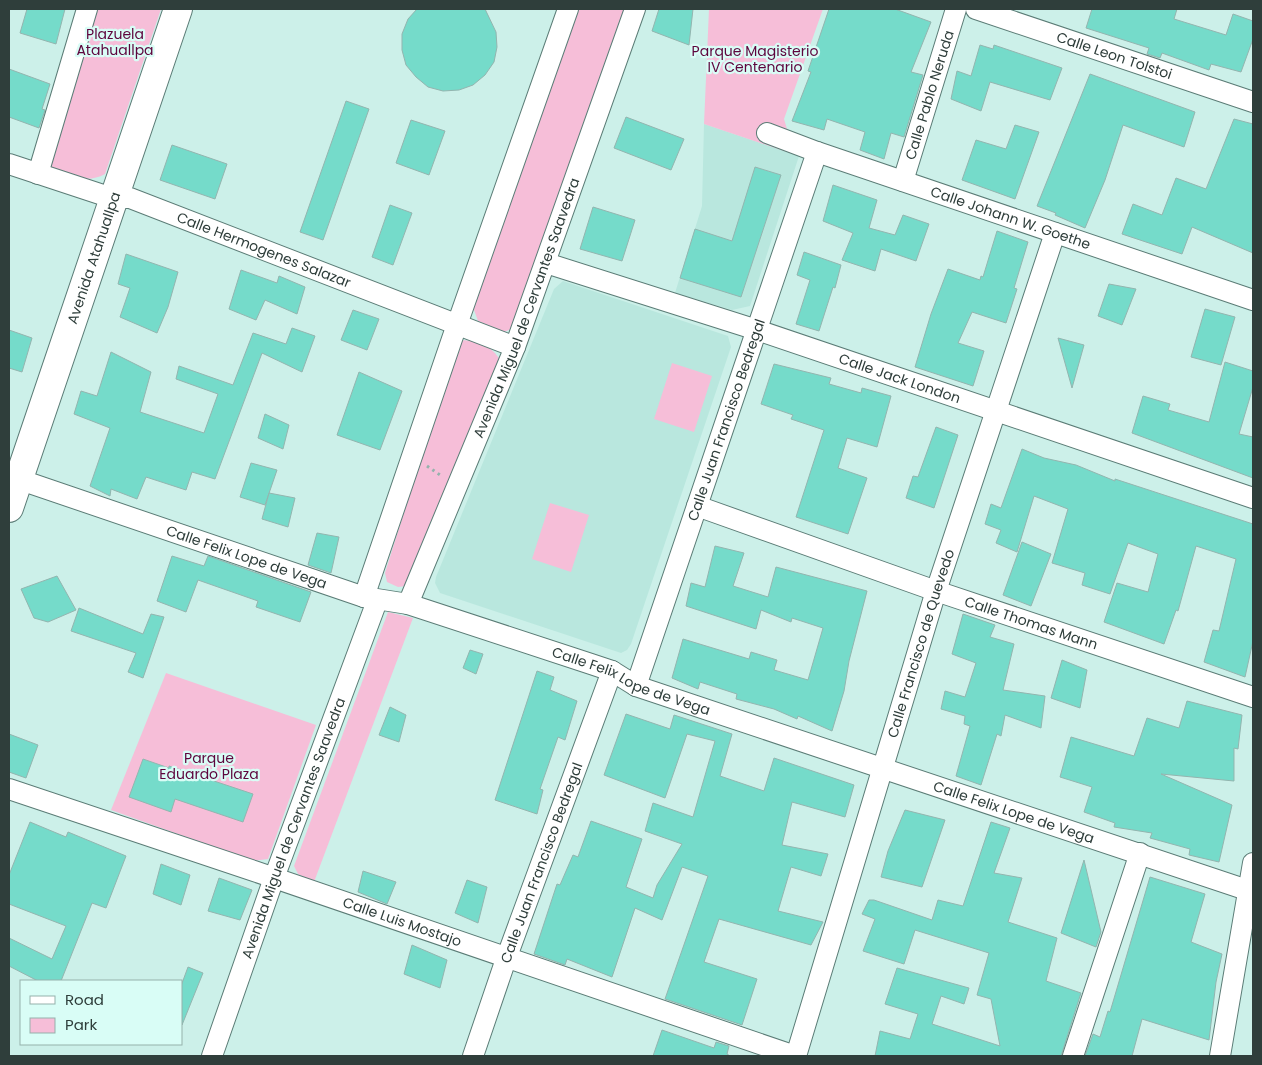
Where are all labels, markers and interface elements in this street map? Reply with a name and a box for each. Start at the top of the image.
park label: Plazuela Atahuallpa [76,24,154,60]
street label: Calle Leon Tolstoi [1054,27,1175,84]
street label: Calle Pablo Neruda [900,28,959,162]
park label: Parque Magisterio IV Centenario [692,41,818,77]
street label: Avenida Miguel de Cervantes Saavedra [468,175,584,441]
street label: Calle Johann W. Goethe [928,181,1094,254]
street label: Avenida Atahuallpa [62,189,125,327]
street label: Calle Hermogenes Salazar [174,207,354,293]
street label: Calle Juan Francisco Bedregal [683,316,770,524]
street label: Calle Jack London [836,348,963,408]
street label: Calle Felix Lope de Vega [164,520,330,594]
street label: Calle Francisco de Quevedo [882,546,959,740]
street label: Calle Thomas Mann [962,591,1101,654]
street label: Calle Felix Lope de Vega [549,642,713,720]
street label: Avenida Miguel de Cervantes Saavedra [237,695,350,961]
park label: Parque Eduardo Plaza [159,748,259,784]
street label: Calle Juan Francisco Bedregal [495,760,587,966]
street label: Calle Felix Lope de Vega [931,776,1097,848]
street label: Calle Luis Mostajo [340,892,464,951]
legend [20,980,182,1045]
text: Road [65,989,104,1010]
text: Park [65,1014,97,1035]

